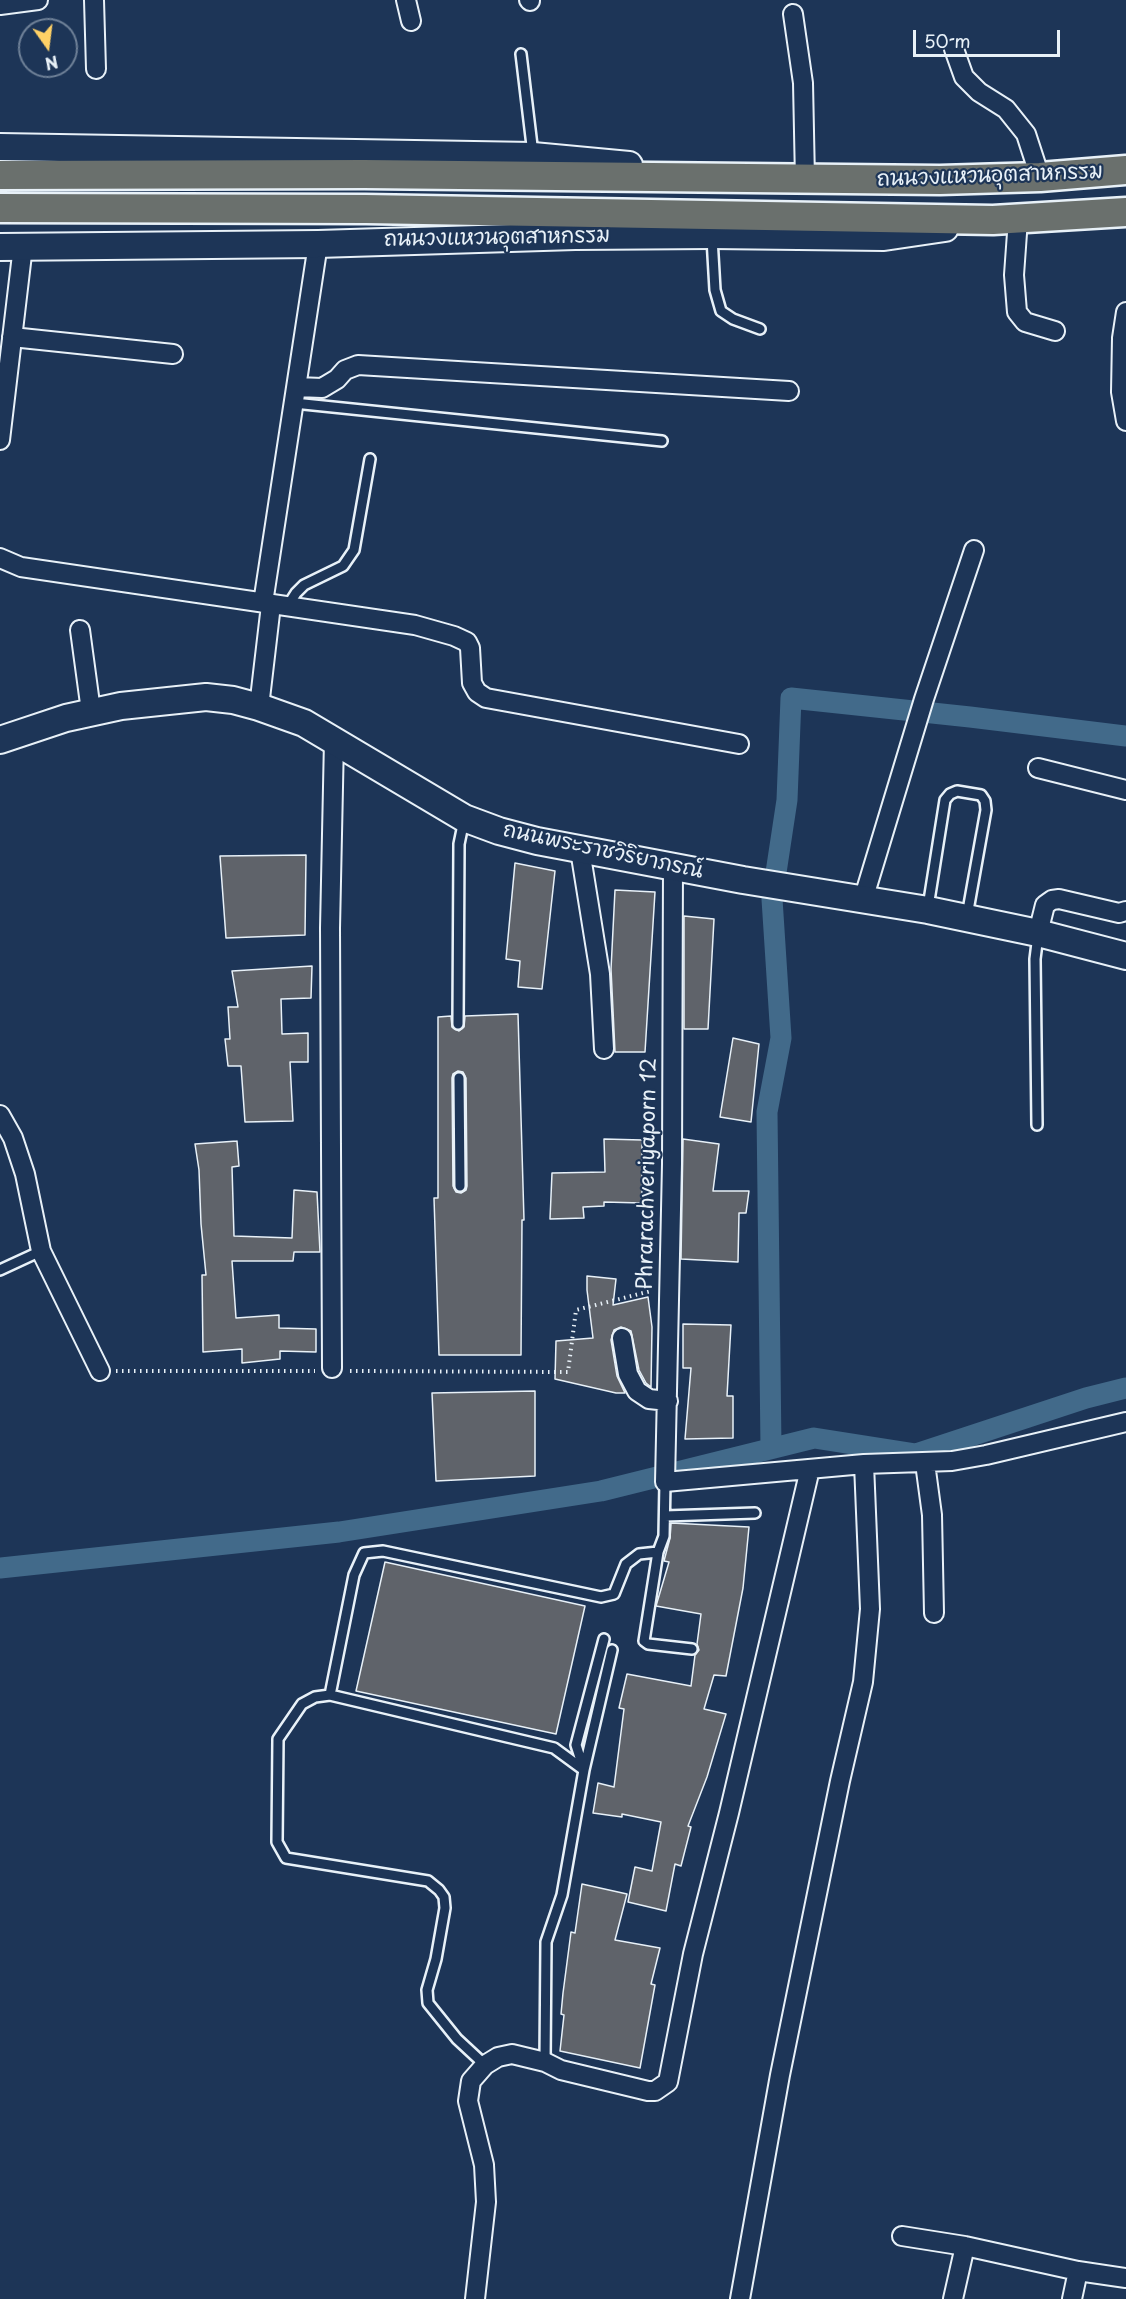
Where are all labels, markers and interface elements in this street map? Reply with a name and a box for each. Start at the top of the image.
north arrow [18,18,78,78]
scale bar [916,18,1063,56]
text: 50 m [924,27,971,54]
text: N [43,50,61,77]
street label: ถนนวงแหวนอุตสาหกรรม [876,159,1104,193]
street label: ถนนวงแหวนอุตสาหกรรม [384,223,610,253]
street label: ถนนพระราชวิริยาภรณ์ [501,817,705,885]
street label: Phrarachveriyaporn 12 [633,1058,663,1290]

